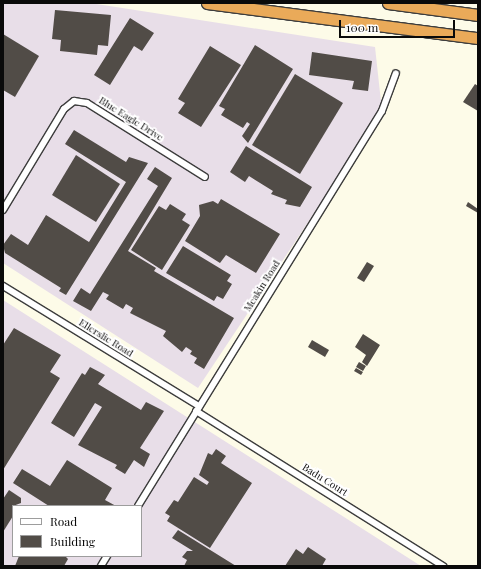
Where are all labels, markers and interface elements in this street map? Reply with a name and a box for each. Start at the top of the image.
scale bar [341,12,457,38]
text: 100 m [346,19,378,35]
street label: Blue Eagle Drive [97,94,165,144]
street label: Meakin Road [241,258,283,314]
street label: Ellerslie Road [77,317,135,359]
street label: Badu Court [300,461,350,499]
legend [12,505,142,557]
text: Road [50,513,77,529]
text: Building [50,533,95,549]

